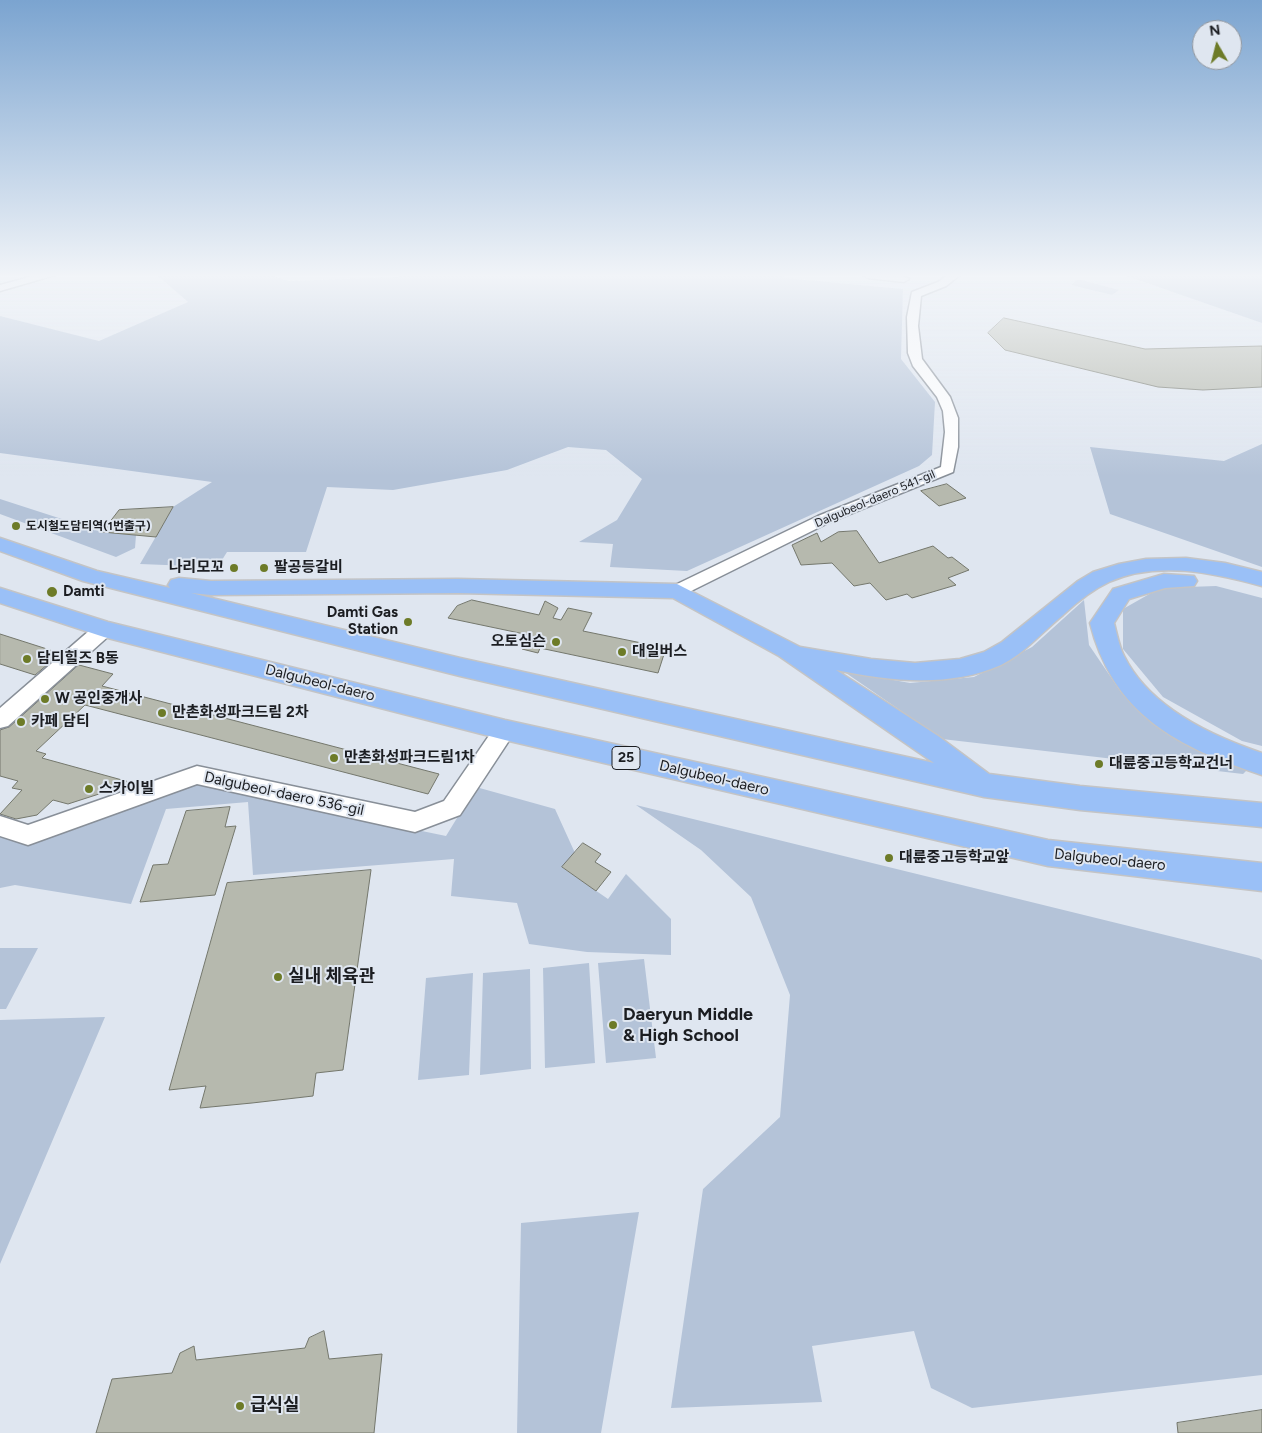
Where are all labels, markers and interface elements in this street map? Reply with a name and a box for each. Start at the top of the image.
north arrow [1192,20,1242,70]
text: N [1208,21,1222,40]
street label: Dalgubeol-daero 541-gil [813,467,937,531]
place label: 도시철도담티역(1번출구) [26,519,151,533]
marker: 도시철도담티역(1번출구) [10,520,22,532]
place label: 나리모꼬 [169,559,224,577]
place label: 팔공등갈비 [274,559,343,577]
marker: 나리모꼬 [228,562,240,574]
marker: 팔공등갈비 [258,562,270,574]
place label: Damti [63,583,105,601]
marker: Damti [45,585,59,599]
place label: Damti Gas Station [327,604,398,639]
marker: Damti Gas Station [402,616,414,628]
place label: 오토심슨 [491,633,546,651]
marker: 오토심슨 [550,636,562,648]
place label: 대일버스 [632,643,687,661]
marker: 대일버스 [616,646,628,658]
place label: 담티힐즈 B동 [37,650,119,668]
marker: 담티힐즈 B동 [21,653,33,665]
street label: Dalgubeol-daero [263,661,377,705]
place label: W 공인중개사 [55,690,142,708]
marker: W 공인중개사 [39,693,51,705]
place label: 만촌화성파크드림 2차 [172,704,308,722]
marker: 만촌화성파크드림 2차 [156,707,168,719]
place label: 카페 담티 [31,713,90,731]
marker: 카페 담티 [15,716,27,728]
road number: 25 [612,746,640,770]
place label: 만촌화성파크드림1차 [344,749,475,767]
marker: 만촌화성파크드림1차 [328,752,340,764]
place label: 대륜중고등학교건너 [1109,755,1233,773]
street label: Dalgubeol-daero [657,757,771,799]
marker: 대륜중고등학교건너 [1093,758,1105,770]
street label: Dalgubeol-daero 536-gil [202,768,366,820]
place label: 스카이빌 [99,780,154,798]
marker: 스카이빌 [83,783,95,795]
street label: Dalgubeol-daero [1053,845,1167,875]
place label: 대륜중고등학교앞 [899,849,1009,867]
marker: 대륜중고등학교앞 [883,852,895,864]
place label: 실내 체육관 [288,966,375,988]
marker: 실내 체육관 [272,971,284,983]
place label: Daeryun Middle & High School [623,1004,753,1046]
marker: Daeryun Middle & High School [607,1019,619,1031]
place label: 급식실 [250,1395,300,1417]
marker: 급식실 [234,1400,246,1412]

